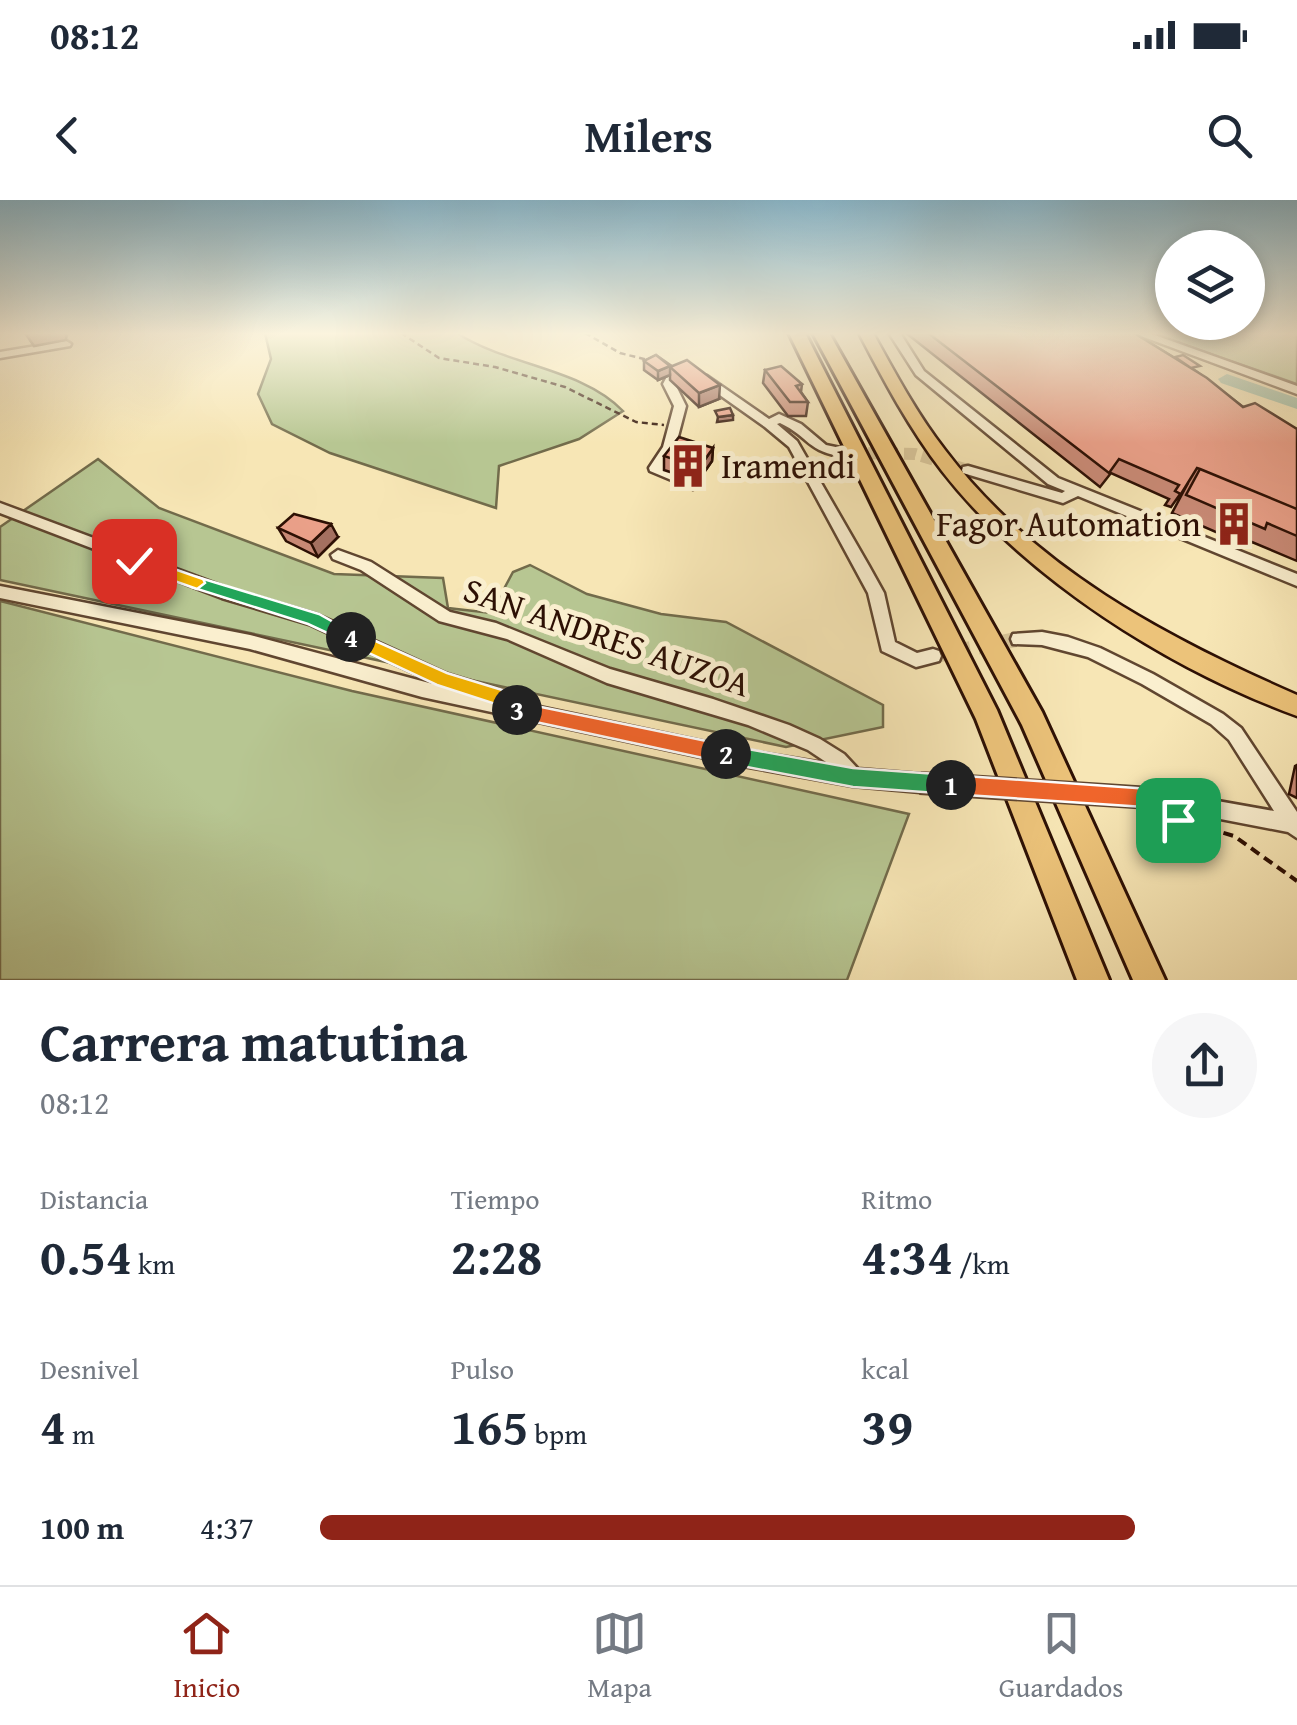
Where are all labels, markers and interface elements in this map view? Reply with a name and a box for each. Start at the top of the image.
text: 08:12 [50,7,140,63]
text: Milers [584,103,713,168]
icon: back [40,108,95,163]
icon: search [1202,108,1257,163]
map controls [1155,230,1265,340]
button: layers [1155,230,1265,340]
place label: Iramendi [721,440,856,491]
building icon: Iramendi [664,442,712,490]
place label: Fagor Automation [936,498,1201,549]
building icon: Fagor Automation [1210,500,1258,548]
pin [92,519,177,604]
icon: check [107,534,162,589]
street label: SAN ANDRES AUZOA [457,564,757,709]
pin: 4 [326,612,376,662]
text: 4 [344,616,358,657]
pin: 3 [492,685,542,735]
text: 3 [510,689,524,730]
pin: 2 [701,729,751,779]
text: 2 [719,733,733,774]
pin: 1 [926,760,976,810]
text: 1 [944,764,958,805]
pin [1136,778,1221,863]
icon: arrive [1151,793,1206,848]
text: Carrera matutina [40,1001,467,1081]
button: share [1152,1013,1257,1118]
text: 08:12 [40,1079,109,1126]
text: Distancia [40,1178,148,1219]
text: Tiempo [451,1178,540,1219]
text: Ritmo [861,1178,932,1219]
text: 0.54 [40,1219,132,1292]
text: 2:28 [451,1219,543,1292]
text: 4:34 [861,1219,953,1292]
text: km [132,1243,175,1284]
text: /km [953,1243,1010,1284]
text: Desnivel [40,1348,139,1389]
text: Pulso [451,1348,514,1389]
text: kcal [861,1348,909,1389]
text: 4 [40,1389,66,1462]
text: 165 [451,1389,528,1462]
text: 39 [861,1389,913,1462]
text: m [66,1413,95,1454]
text: bpm [528,1413,587,1454]
text: 100 m [40,1504,124,1551]
text: 4:37 [200,1504,254,1551]
tab: Inicio [174,1606,240,1707]
tab: Mapa [587,1606,652,1707]
tab: Guardados [999,1606,1123,1707]

